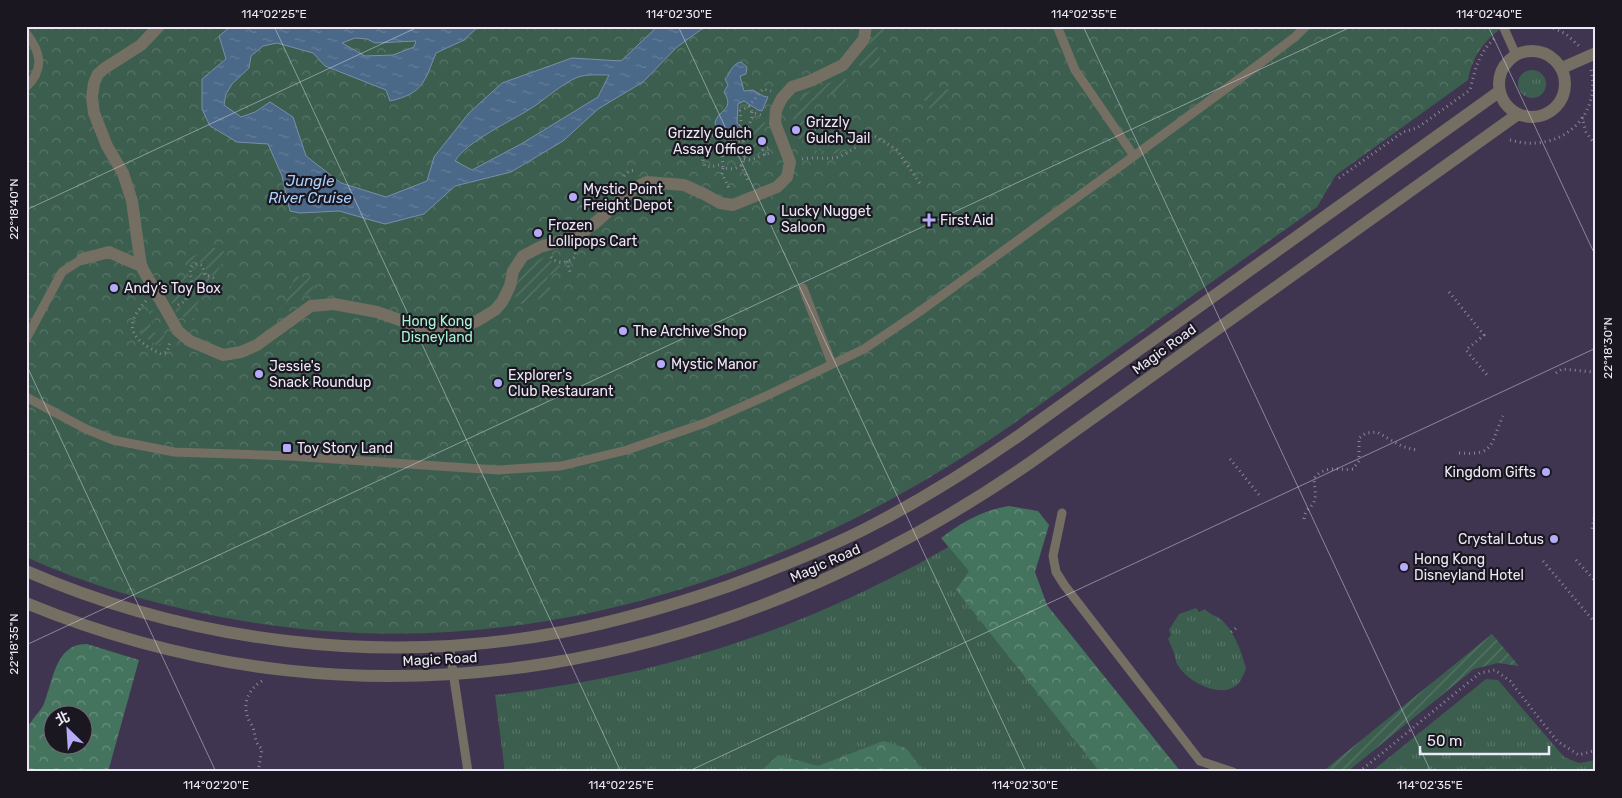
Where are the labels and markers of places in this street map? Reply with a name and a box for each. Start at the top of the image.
place label: Grizzly Gulch Jail [806,114,870,147]
marker: Grizzly Gulch Jail [790,124,802,136]
place label: Grizzly Gulch Assay Office [668,125,752,158]
marker: Grizzly Gulch Assay Office [756,135,768,147]
place label: Mystic Point Freight Depot [583,181,673,214]
marker: Mystic Point Freight Depot [567,191,579,203]
place label: Lucky Nugget Saloon [781,203,871,236]
place label: First Aid [940,212,994,229]
marker: Lucky Nugget Saloon [765,213,777,225]
marker: First Aid [922,213,936,227]
place label: Frozen Lollipops Cart [548,217,638,250]
marker: Frozen Lollipops Cart [532,227,544,239]
place label: Andy’s Toy Box [124,280,221,297]
marker: Andy’s Toy Box [108,282,120,294]
place label: The Archive Shop [633,323,747,340]
marker: The Archive Shop [617,325,629,337]
place label: Mystic Manor [671,356,758,373]
place label: Jessie's Snack Roundup [269,358,371,391]
marker: Mystic Manor [655,358,667,370]
place label: Explorer's Club Restaurant [508,367,614,400]
marker: Jessie's Snack Roundup [253,368,265,380]
marker: Explorer's Club Restaurant [492,377,504,389]
place label: Toy Story Land [297,440,393,457]
marker: Toy Story Land [281,442,293,454]
place label: Kingdom Gifts [1444,464,1536,481]
marker: Kingdom Gifts [1540,466,1552,478]
place label: Crystal Lotus [1458,531,1544,548]
marker: Crystal Lotus [1548,533,1560,545]
place label: Hong Kong Disneyland Hotel [1414,551,1524,584]
marker: Hong Kong Disneyland Hotel [1398,561,1410,573]

